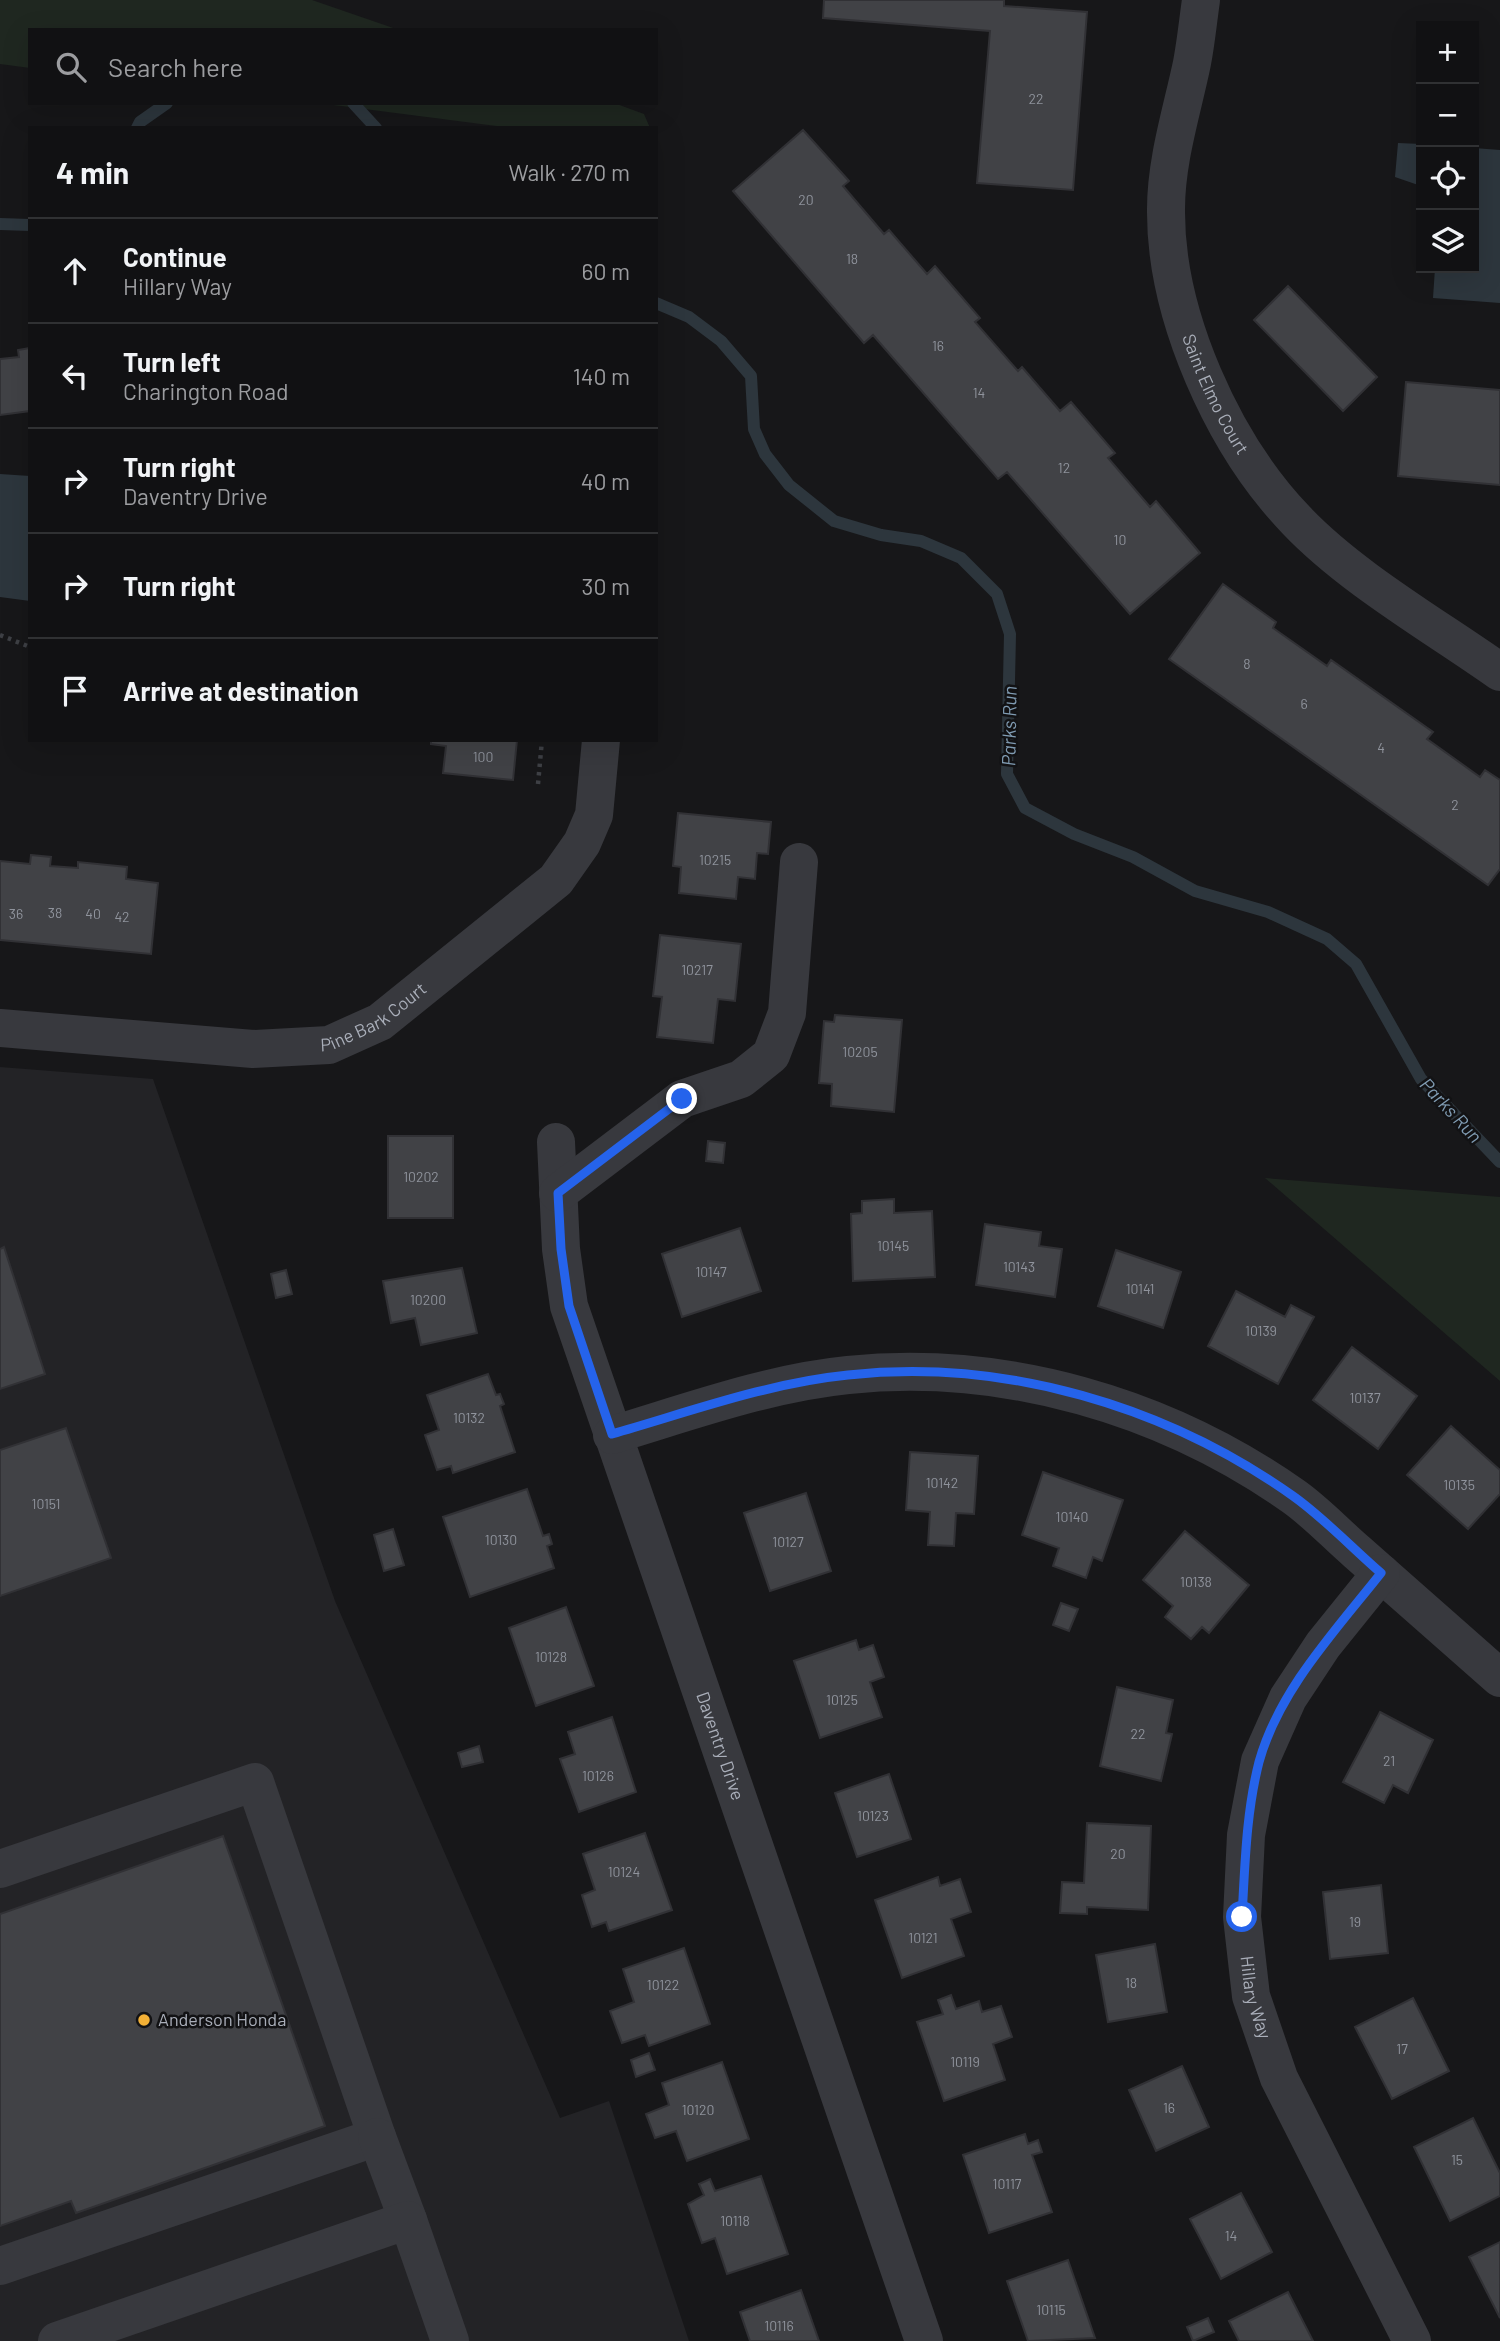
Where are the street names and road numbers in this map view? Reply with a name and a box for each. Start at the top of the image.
street label: Saint Elmo Court [1178,331,1254,458]
street label: Pine Bark Court [320,977,430,1055]
street label: Daventry Drive [692,1689,750,1803]
street label: Hillary Way [1236,1954,1277,2042]

